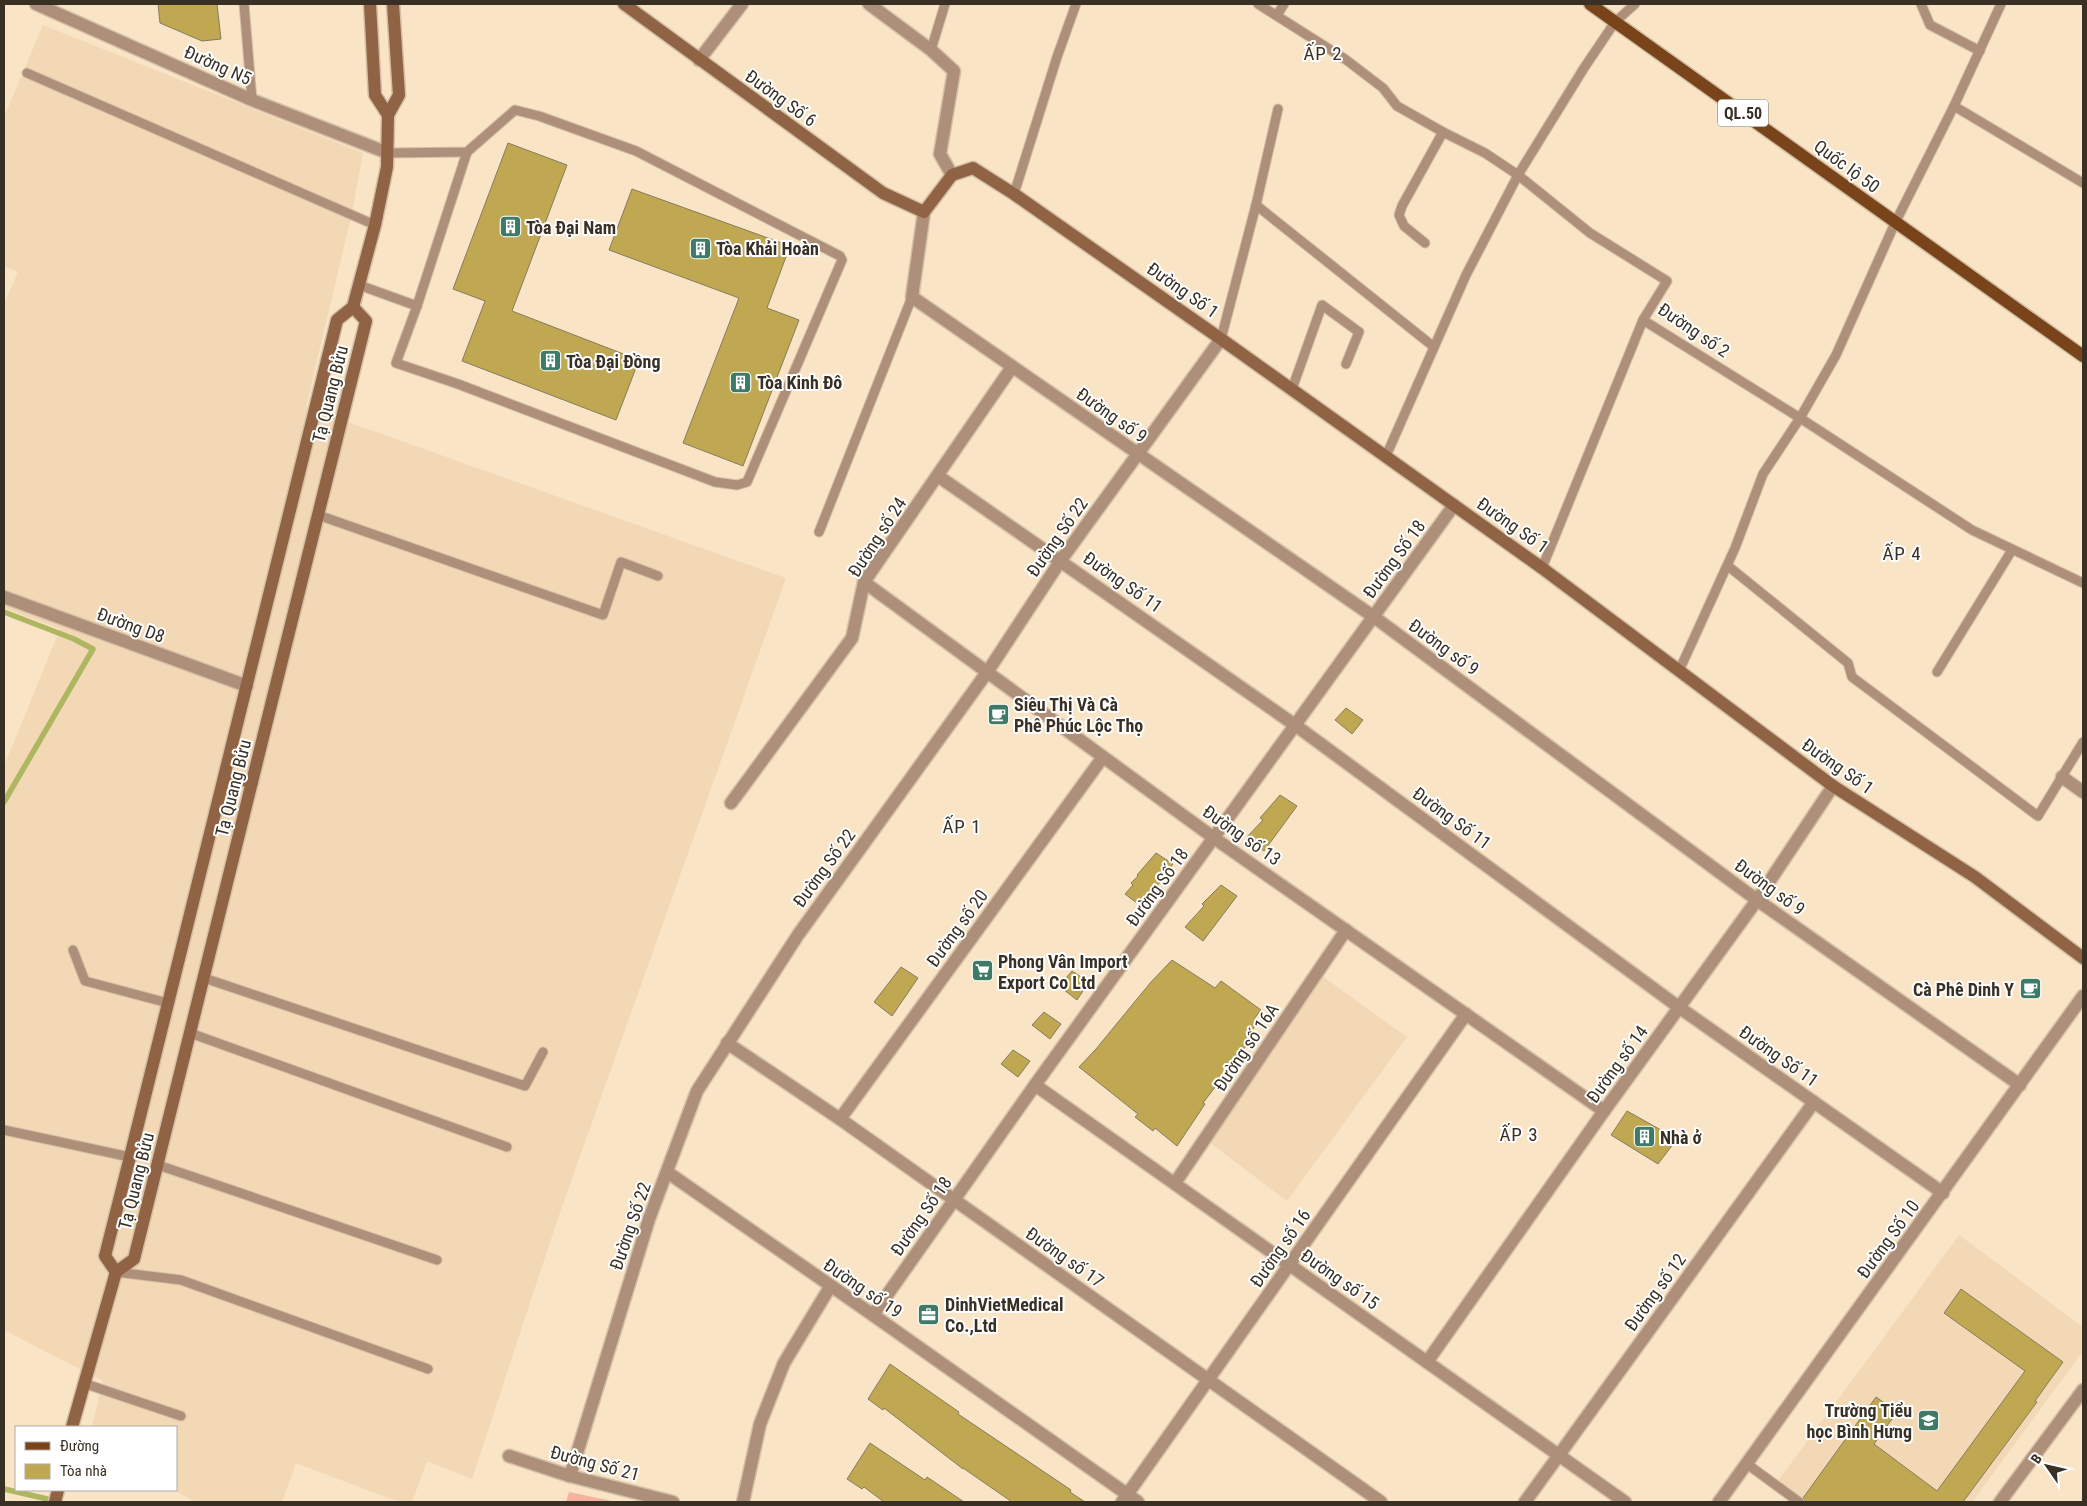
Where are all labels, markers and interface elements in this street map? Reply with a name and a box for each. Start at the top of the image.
street label: Đường N5 [181,41,255,89]
district label: ẤP 2 [1303,42,1343,65]
street label: Đường Số 6 [741,65,821,131]
road number: QL.50 [1718,100,1768,126]
street label: Quốc lộ 50 [1810,135,1884,197]
building icon: Tòa Đại Nam [498,215,522,239]
place label: Tòa Đại Nam [526,217,616,238]
building icon: Tòa Khải Hoàn [688,236,712,260]
place label: Tòa Khải Hoàn [716,238,819,259]
street label: Đường Số 1 [1143,258,1223,322]
street label: Đường số 2 [1654,299,1734,362]
street label: Tạ Quang Bửu [308,343,352,445]
building icon: Tòa Đại Đồng [538,349,562,373]
place label: Tòa Đại Đồng [566,351,660,372]
building icon: Tòa Kinh Đô [729,370,753,394]
place label: Tòa Kinh Đô [757,372,842,393]
street label: Đường số 9 [1073,383,1151,447]
street label: Đường số 24 [844,493,910,581]
street label: Đường Số 22 [1022,493,1092,580]
street label: Đường Số 1 [1473,493,1553,557]
street label: Đường Số 18 [1359,516,1429,602]
district label: ẤP 4 [1882,542,1922,565]
street label: Đường Số 11 [1080,547,1166,617]
street label: Đường D8 [94,603,168,647]
street label: Đường số 9 [1405,615,1483,679]
place label: Siêu Thị Và Cà Phê Phúc Lộc Thọ [1014,694,1143,736]
cafe icon: Siêu Thị Và Cà Phê Phúc Lộc Thọ [986,702,1010,726]
street label: Đường Số 1 [1798,734,1878,798]
street label: Tạ Quang Bửu [211,737,255,839]
street label: Đường Số 11 [1409,783,1495,853]
street label: Đường số 13 [1199,800,1285,870]
district label: ẤP 1 [942,815,982,838]
street label: Đường Số 22 [789,825,859,911]
street label: Đường Số 18 [1122,844,1192,930]
street label: Đường số 9 [1731,855,1809,919]
street label: Đường số 20 [922,885,992,971]
place label: Phong Vân Import Export Co Ltd [998,951,1128,993]
supermarket icon: Phong Vân Import Export Co Ltd [970,959,994,983]
cafe icon: Cà Phê Dinh Y [2018,977,2042,1001]
place label: Cà Phê Dinh Y [1913,979,2014,1000]
street label: Đường số 16A [1209,999,1283,1095]
street label: Đường số 14 [1582,1021,1652,1107]
street label: Đường Số 11 [1736,1021,1822,1091]
district label: ẤP 3 [1499,1123,1539,1146]
building icon: Nhà ở [1632,1125,1656,1149]
place label: Nhà ở [1660,1127,1703,1148]
street label: Tạ Quang Bửu [114,1130,158,1232]
street label: Đường Số 18 [886,1173,956,1259]
street label: Đường Số 22 [605,1179,655,1273]
street label: Đường Số 10 [1853,1196,1923,1282]
street label: Đường số 16 [1245,1205,1315,1291]
street label: Đường số 17 [1022,1222,1108,1292]
street label: Đường số 15 [1297,1244,1383,1314]
street label: Đường số 12 [1620,1249,1690,1335]
street label: Đường số 19 [820,1254,906,1322]
place label: DinhVietMedical Co.,Ltd [945,1294,1064,1336]
office icon: DinhVietMedical Co.,Ltd [917,1302,941,1326]
place label: Trường Tiểu học Bình Hưng [1806,1400,1912,1442]
school or university icon: Trường Tiểu học Bình Hưng [1916,1408,1940,1432]
legend [15,1426,178,1491]
text: Đường [60,1437,99,1455]
street label: Đường Số 21 [548,1441,642,1485]
north arrow [2022,1441,2072,1491]
text: B [2027,1451,2045,1466]
text: Tòa nhà [60,1462,107,1480]

